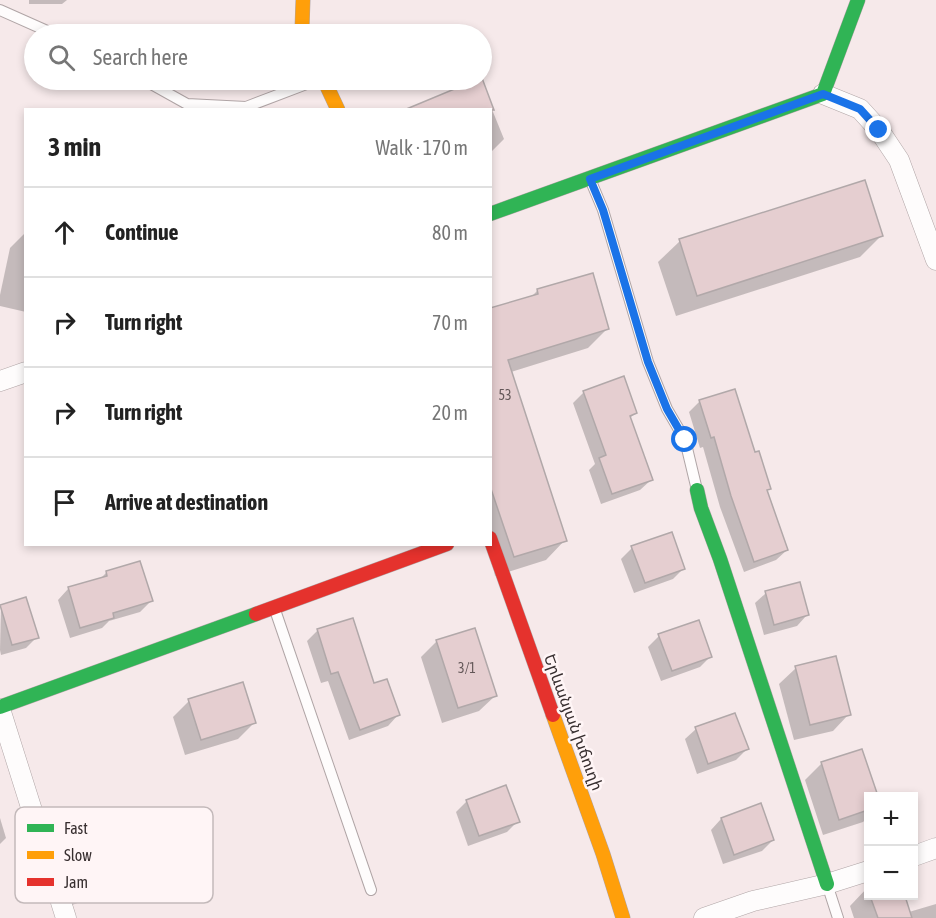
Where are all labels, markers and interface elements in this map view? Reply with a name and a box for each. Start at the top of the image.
search box [24,24,492,90]
icon: search [45,41,78,74]
text: Search here [93,44,188,70]
route end [865,116,891,142]
text: 3 min [48,132,101,162]
text: Walk · 170 m [376,136,468,159]
icon: ahead [48,216,81,249]
text: Continue [105,219,179,245]
text: 80 m [432,221,468,244]
icon: right [48,306,81,339]
text: Turn right [105,309,182,335]
text: 70 m [432,311,468,334]
house number: 53 [498,387,512,403]
icon: right [48,396,81,429]
text: Turn right [105,399,182,425]
text: 20 m [432,401,468,424]
route start [671,426,697,452]
icon: arrive [48,486,81,519]
text: Arrive at destination [105,489,268,515]
street label: Երևանյան խճուղի [540,651,607,793]
house number: 3/1 [458,660,476,676]
map controls [864,792,918,900]
button: + [864,792,918,846]
legend [15,807,213,903]
text: Fast [64,819,88,837]
text: Slow [64,846,92,864]
button: − [864,846,918,900]
text: Jam [64,873,88,891]

